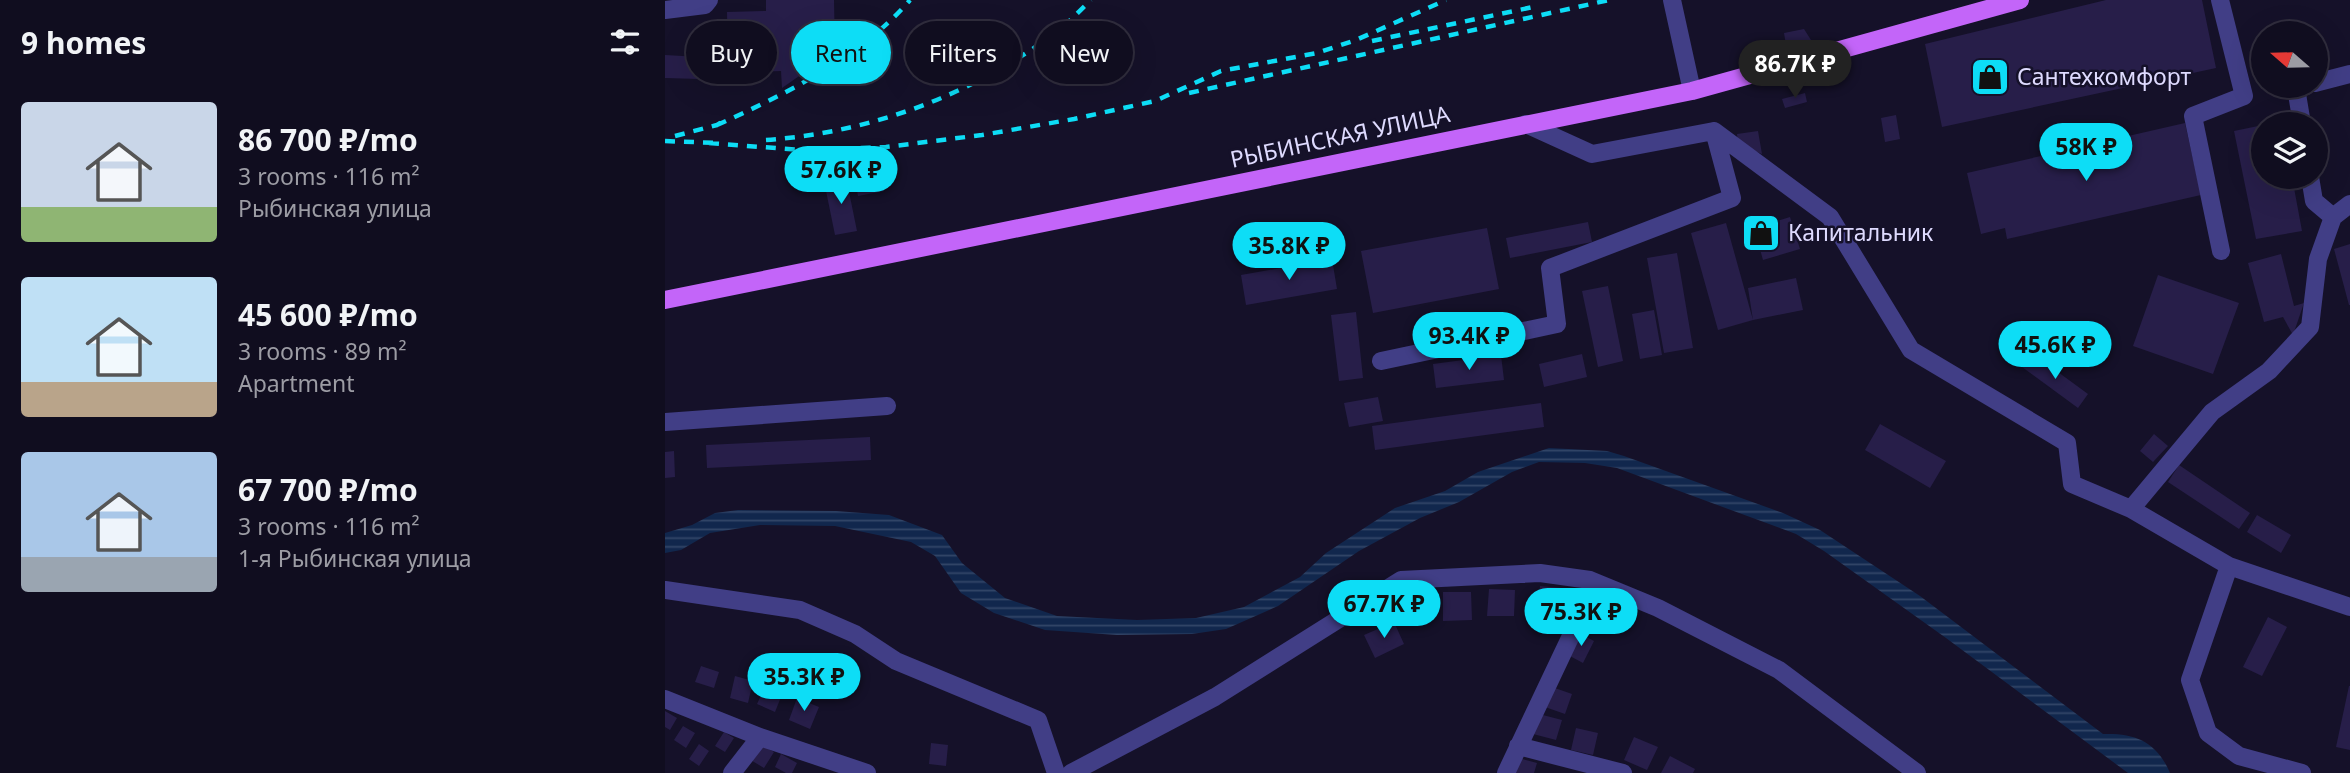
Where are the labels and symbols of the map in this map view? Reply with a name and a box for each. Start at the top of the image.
north arrow [2251,21,2327,98]
pin: 86.7K ₽ [1730,41,1860,100]
shop icon: Сантехкомфорт [1969,56,2011,98]
place label: Сантехкомфорт [2017,60,2192,92]
street label: РЫБИНСКАЯ УЛИЦА [1227,97,1453,175]
pin: 58K ₽ [2037,124,2135,183]
pin: 57.6K ₽ [776,146,906,206]
shop icon: Капитальник [1740,212,1782,254]
place label: Капитальник [1788,216,1934,248]
pin: 35.8K ₽ [1224,222,1354,282]
pin: 93.4K ₽ [1404,312,1534,372]
pin: 45.6K ₽ [1990,322,2120,381]
pin: 67.7K ₽ [1319,580,1449,640]
pin: 75.3K ₽ [1516,588,1646,648]
pin: 35.3K ₽ [739,654,869,713]

